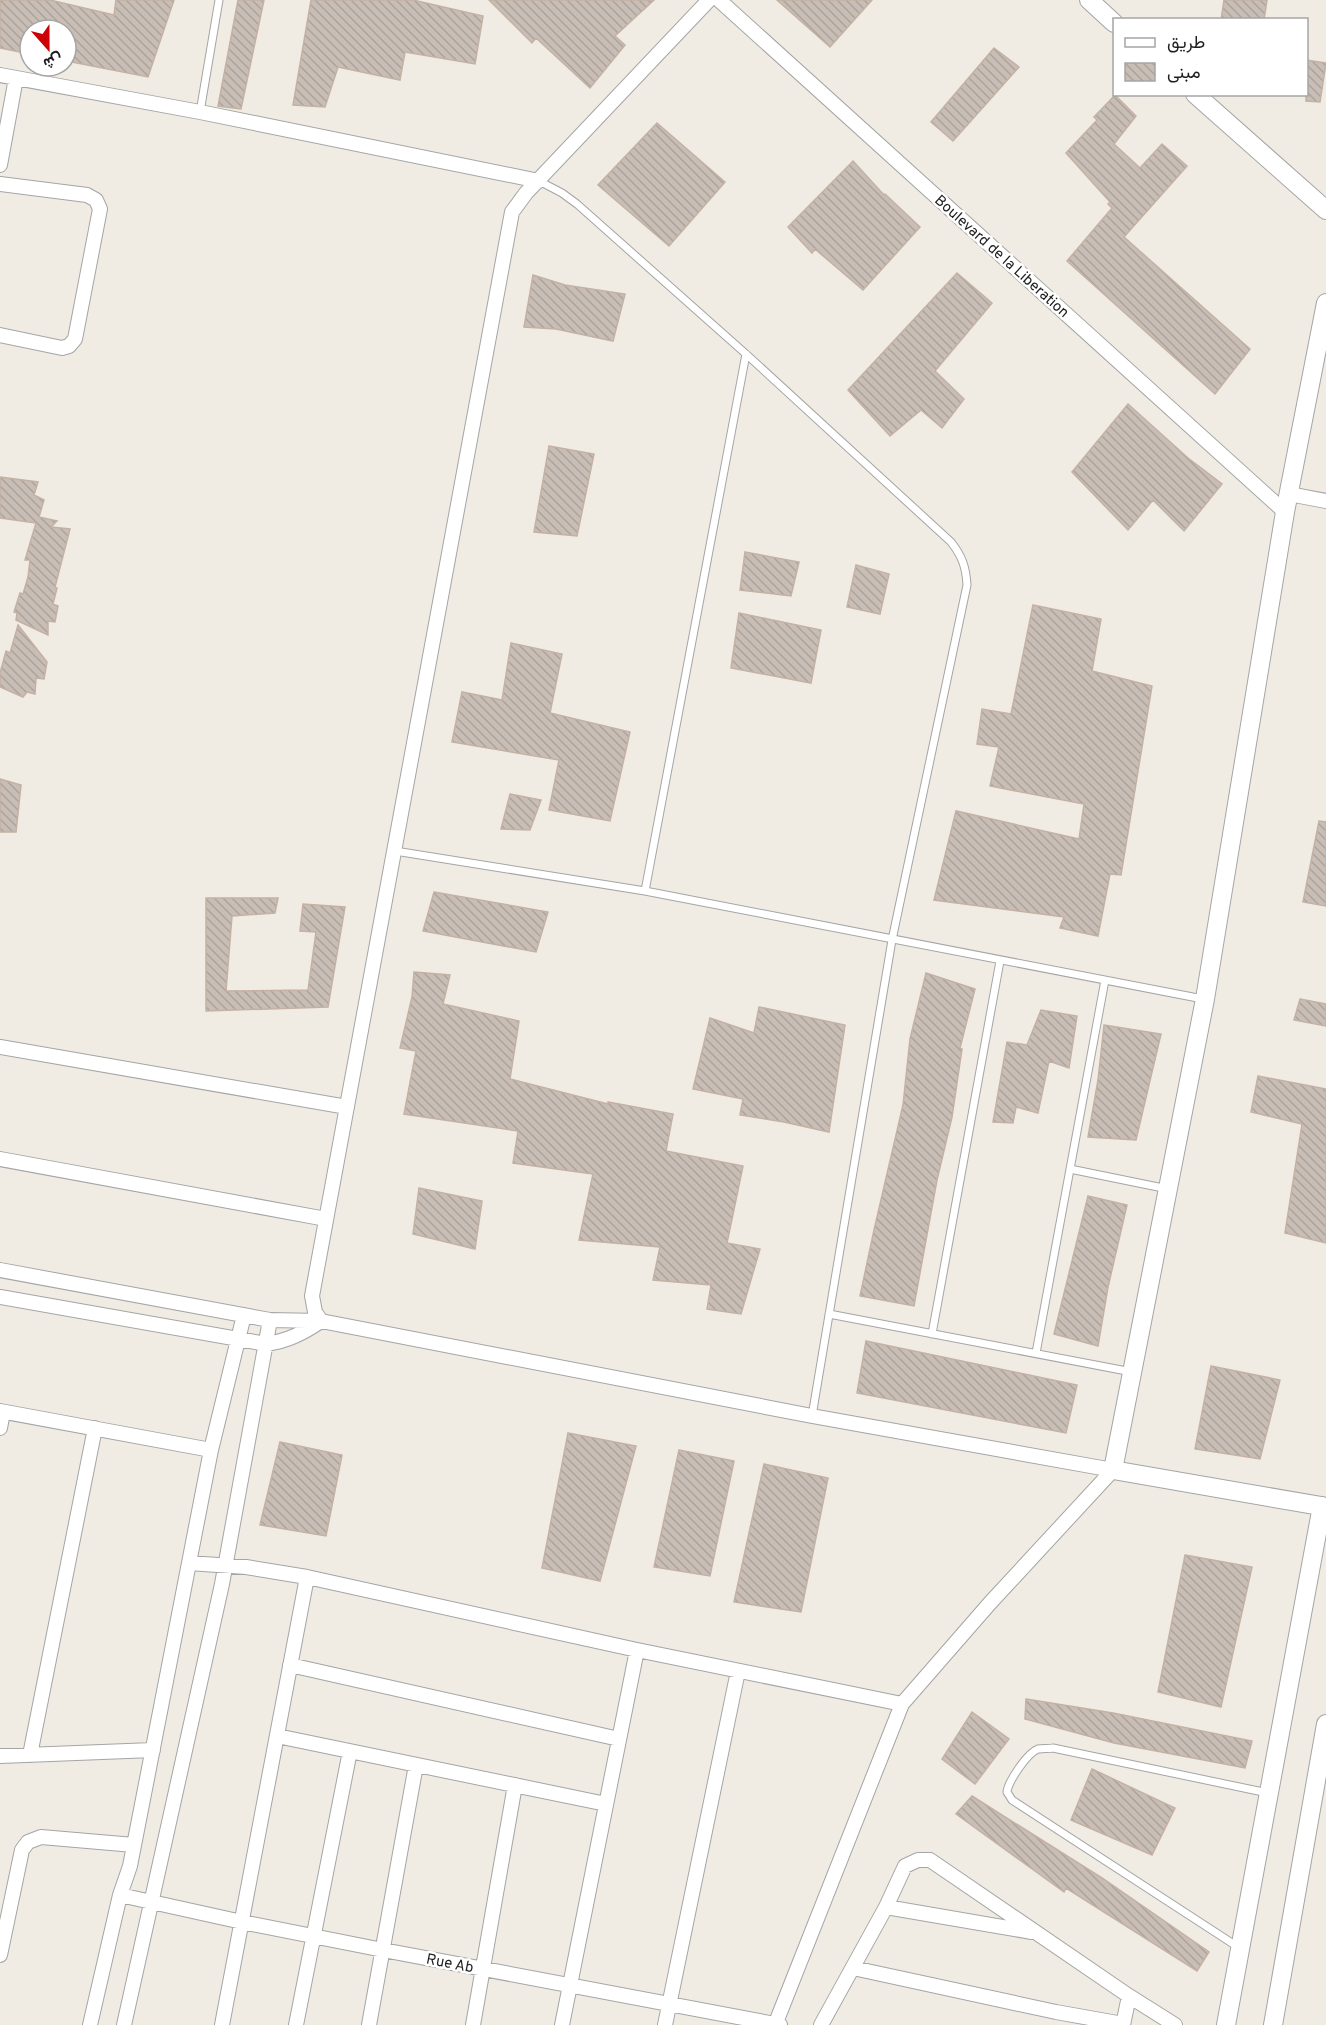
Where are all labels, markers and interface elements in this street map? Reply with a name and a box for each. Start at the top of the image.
north arrow [18,18,78,78]
legend [1113,18,1308,96]
text: طريق [1167,32,1205,55]
text: ش [40,47,65,73]
text: مبنى [1167,62,1201,85]
street label: Boulevard de la Liberation [930,192,1072,323]
street label: Rue Ab [424,1951,475,1978]

